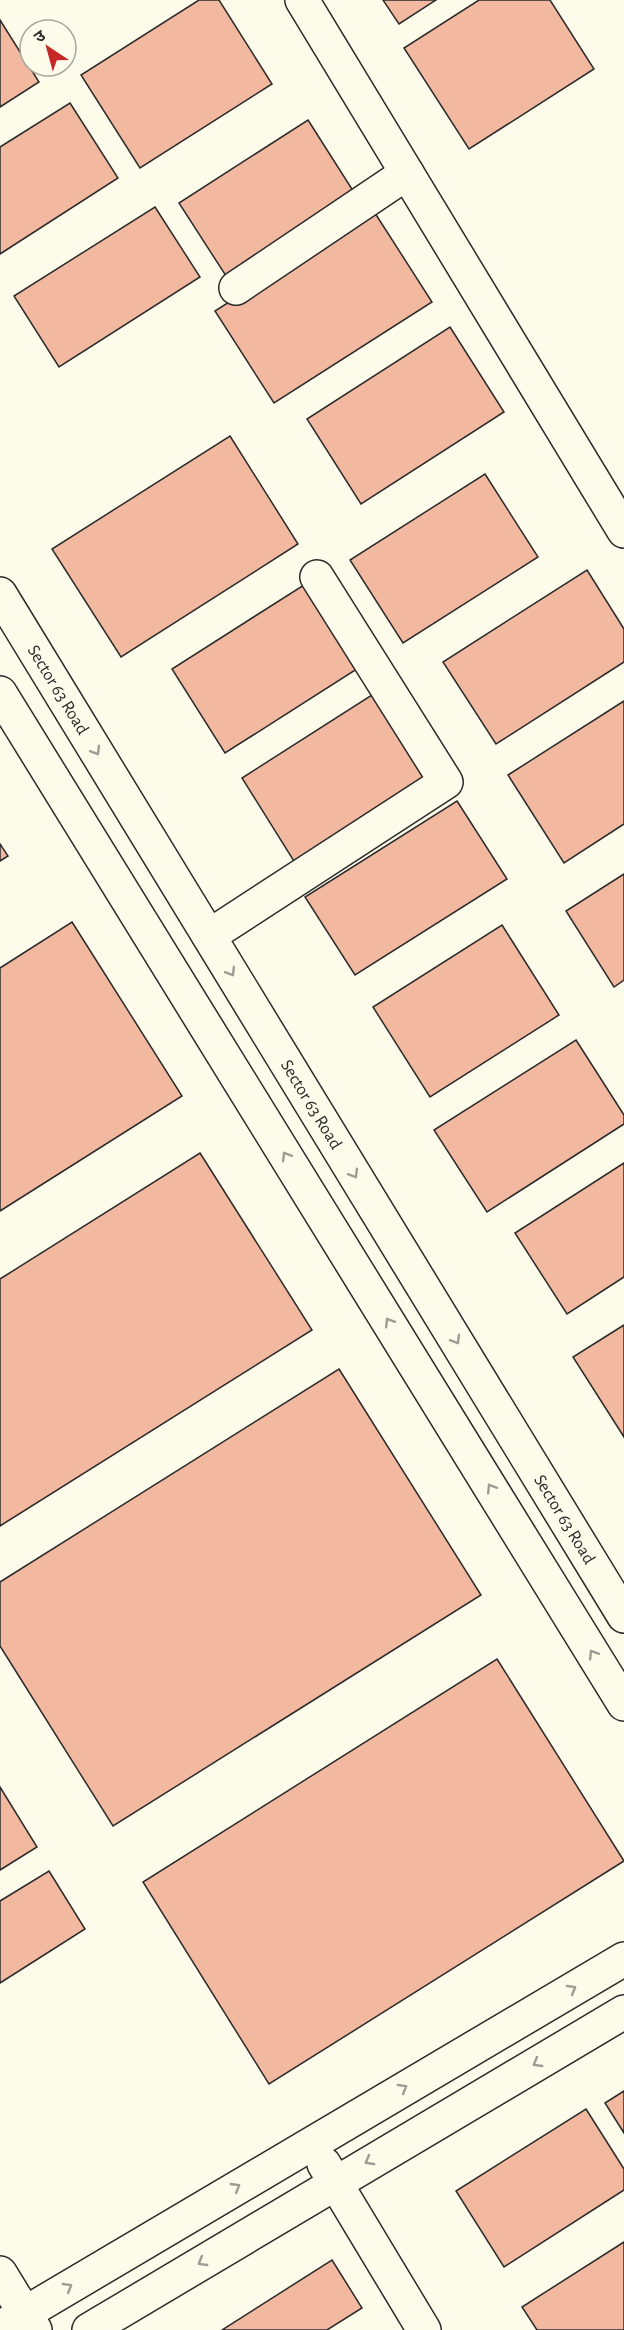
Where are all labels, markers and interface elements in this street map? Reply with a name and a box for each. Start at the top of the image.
north arrow [18,18,78,78]
text: उ [31,27,49,46]
street label: Sector 63 Road [23,642,92,738]
one-way arrow [89,745,100,756]
one-way arrow [223,966,235,976]
street label: Sector 63 Road [277,1057,345,1153]
one-way arrow [282,1152,294,1162]
one-way arrow [347,1168,359,1178]
one-way arrow [384,1318,396,1328]
one-way arrow [448,1334,460,1344]
street label: Sector 63 Road [530,1472,598,1568]
one-way arrow [486,1484,498,1494]
one-way arrow [589,1650,601,1660]
one-way arrow [566,1985,576,1997]
one-way arrow [533,2055,543,2067]
one-way arrow [397,2084,407,2095]
one-way arrow [365,2154,375,2166]
one-way arrow [230,2183,240,2194]
one-way arrow [198,2254,208,2266]
one-way arrow [62,2283,72,2295]

